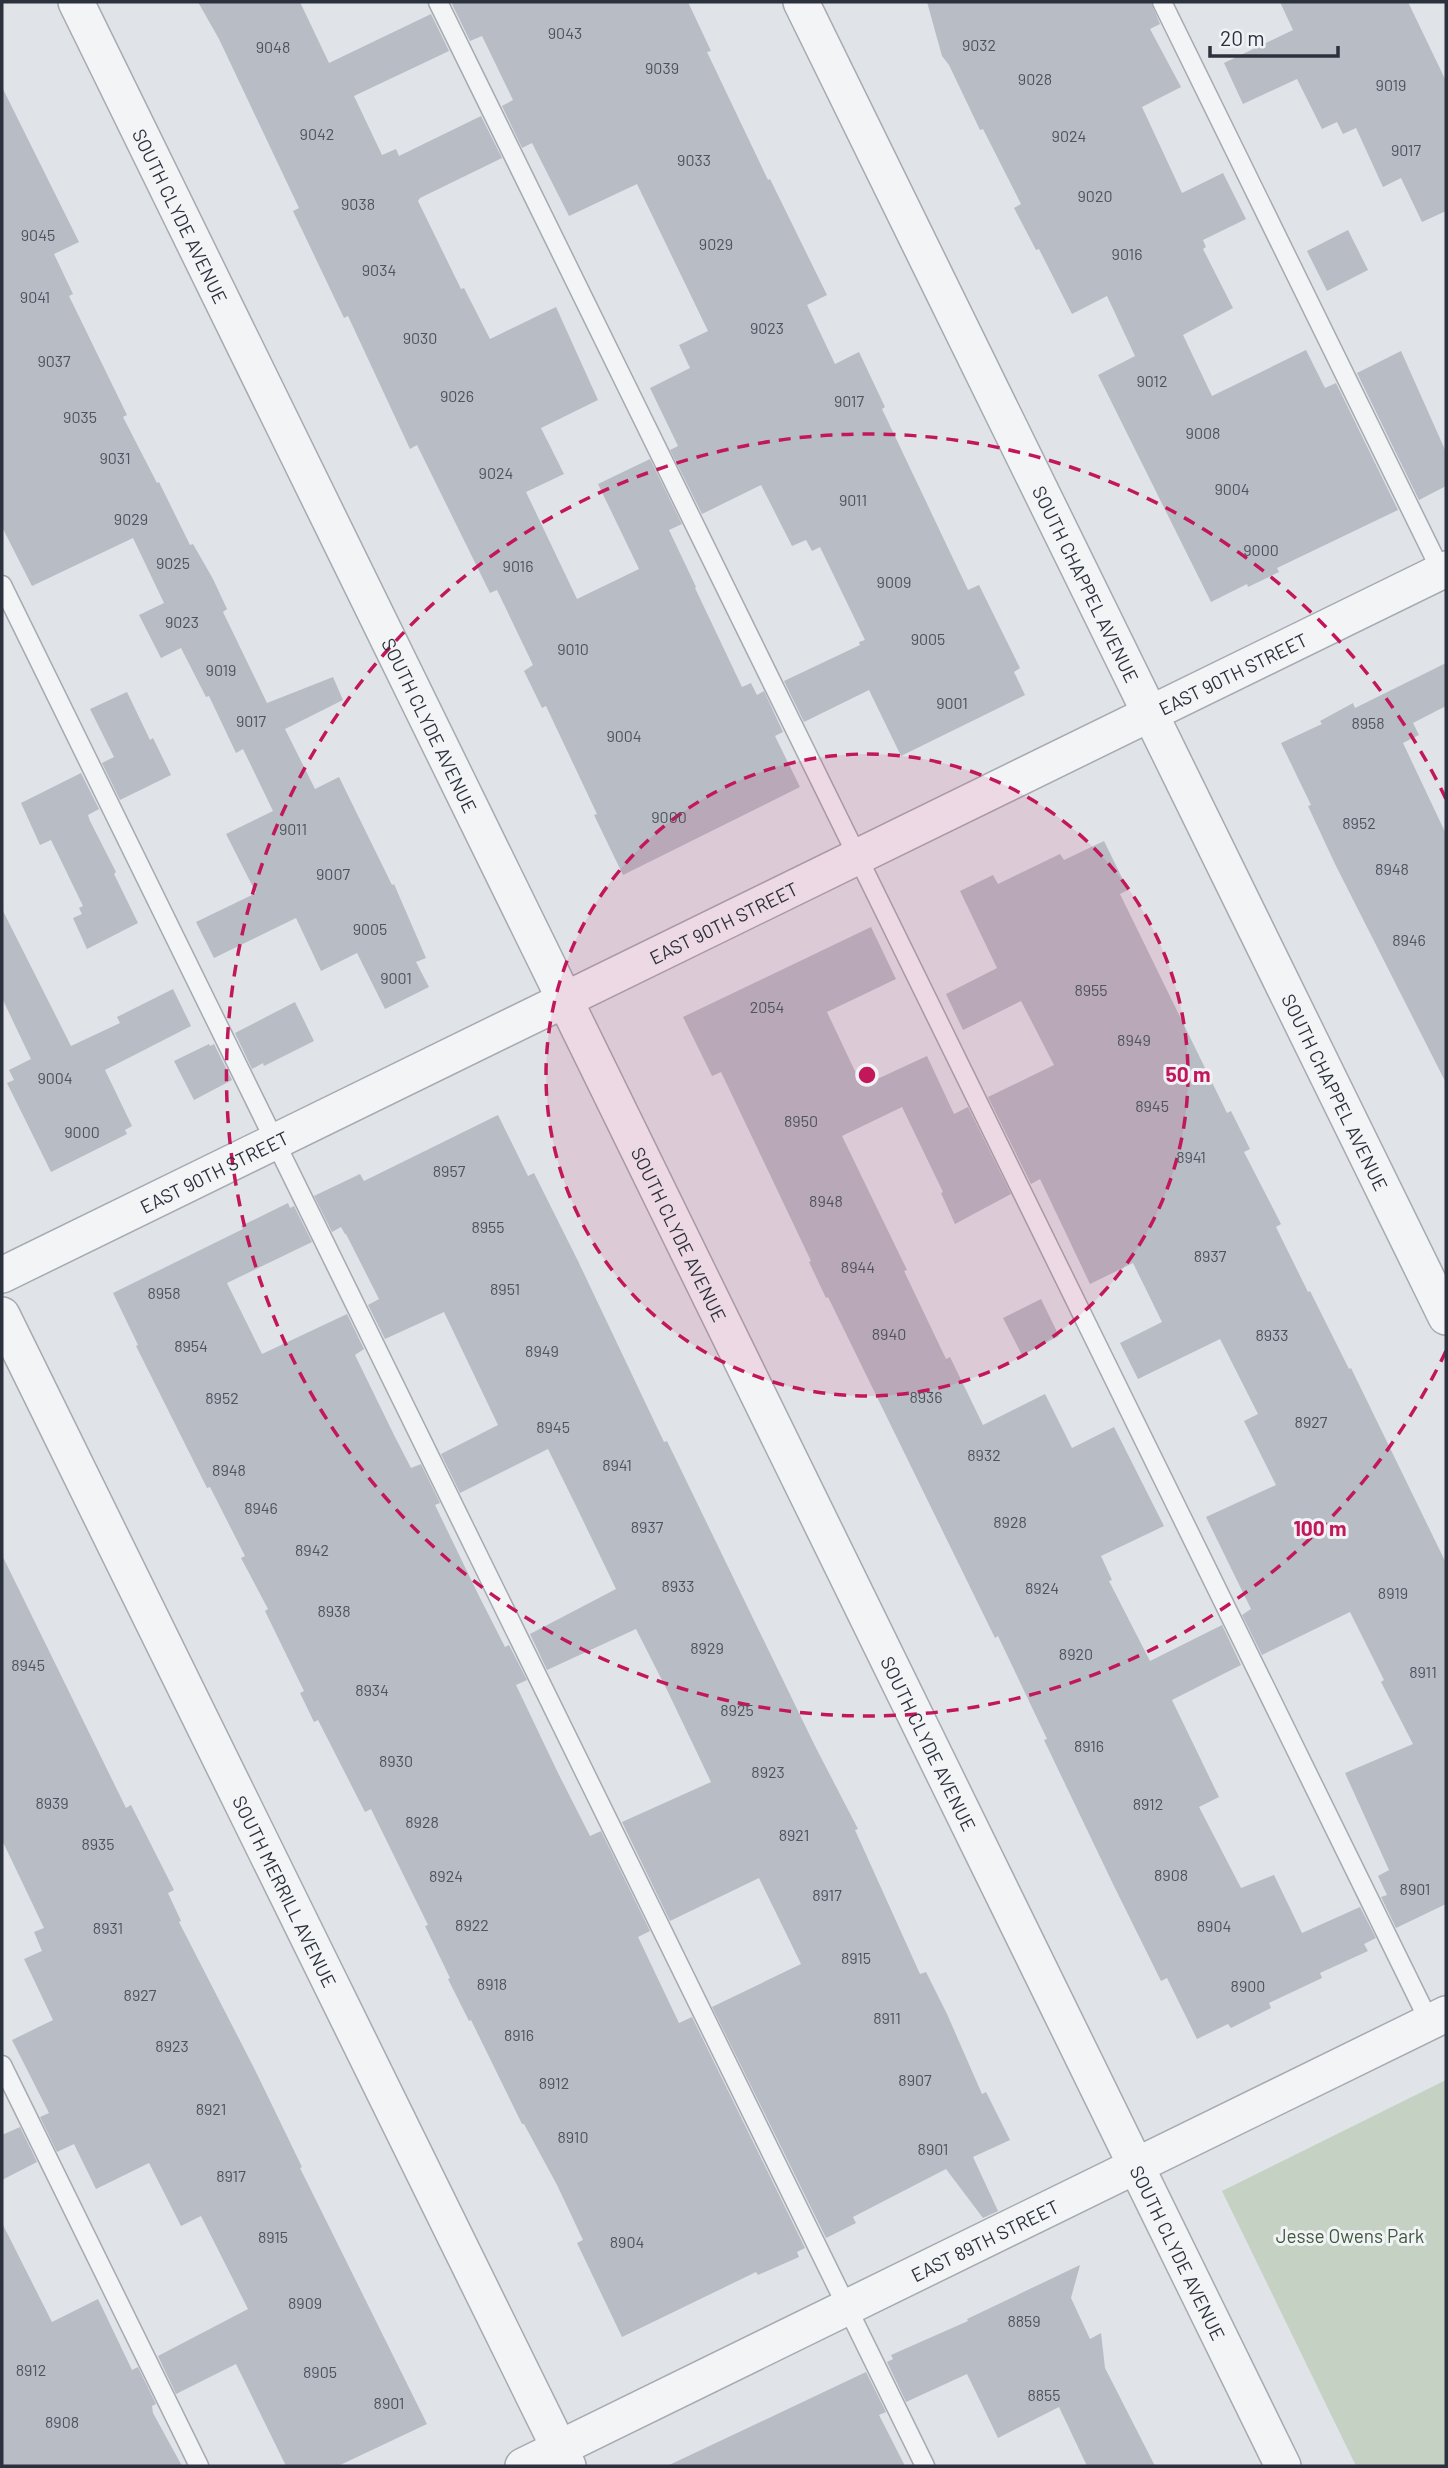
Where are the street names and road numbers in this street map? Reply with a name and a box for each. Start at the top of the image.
street label: SOUTH CLYDE AVENUE [128,125,233,307]
street label: SOUTH CHAPPEL AVENUE [1028,482,1144,686]
street label: EAST 90TH STREET [1155,627,1311,719]
street label: SOUTH CLYDE AVENUE [378,634,483,816]
street label: EAST 90TH STREET [645,876,801,968]
street label: SOUTH CHAPPEL AVENUE [1278,990,1394,1194]
street label: EAST 90TH STREET [136,1125,292,1217]
street label: SOUTH CLYDE AVENUE [627,1143,732,1325]
street label: SOUTH CLYDE AVENUE [877,1652,981,1834]
street label: SOUTH MERRILL AVENUE [228,1791,342,1991]
street label: SOUTH CLYDE AVENUE [1126,2161,1231,2344]
street label: EAST 89TH STREET [907,2194,1062,2286]

